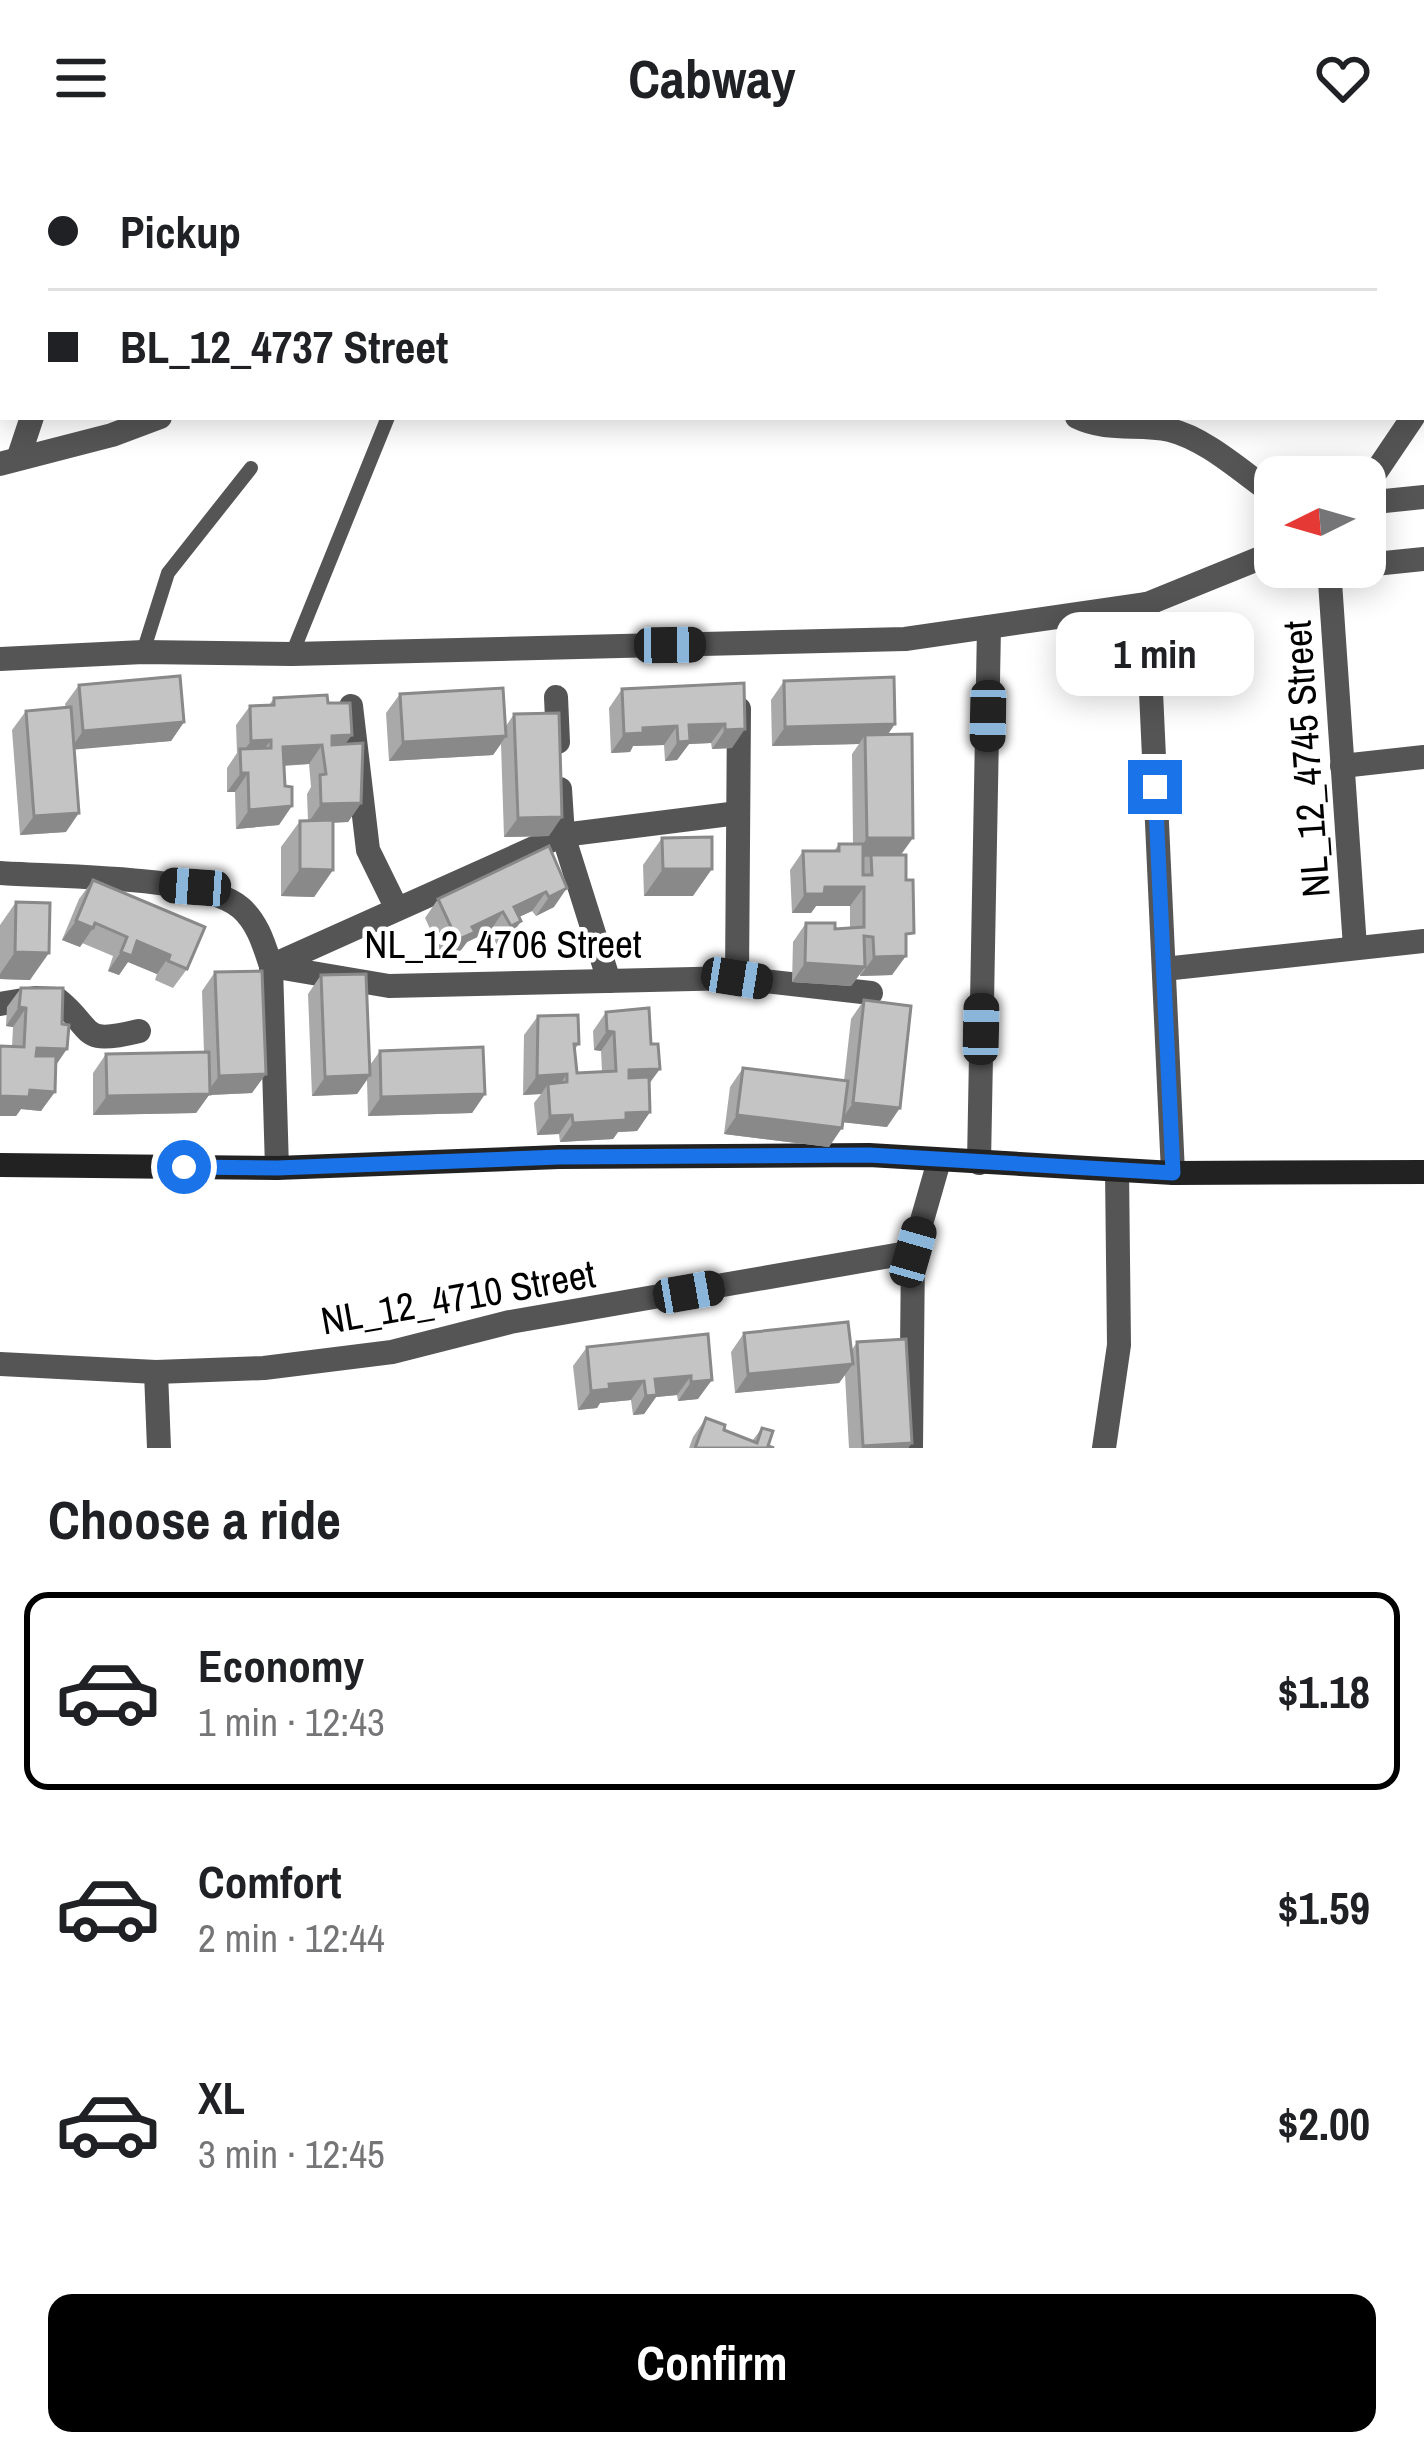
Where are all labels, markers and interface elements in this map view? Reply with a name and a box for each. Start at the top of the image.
text: Cabway [628,42,796,115]
icon: menu [48,45,114,111]
icon: heart [1310,45,1376,111]
text: Pickup [120,201,241,262]
text: BL_12_4737 Street [120,316,448,377]
north arrow [1254,456,1386,588]
map controls [1254,456,1386,588]
callout: 1 min [1056,613,1254,697]
street label: NL_12_4745 Street [1270,619,1342,899]
car [634,626,706,664]
text: 1 min [1113,628,1197,680]
car [969,680,1007,752]
route end [1128,760,1182,814]
car [158,867,232,907]
street label: NL_12_4706 Street [364,918,642,970]
car [699,955,775,1001]
car [962,993,1000,1065]
route start [157,1140,211,1194]
car [886,1212,940,1292]
street label: NL_12_4710 Street [317,1247,599,1347]
car [650,1268,728,1316]
text: Choose a ride [48,1483,341,1556]
text: Economy [198,1635,364,1696]
icon: car [54,1637,162,1745]
text: $1.18 [1278,1661,1370,1722]
text: 1 min · 12:43 [198,1696,385,1748]
text: Comfort [198,1851,341,1912]
icon: car [54,1853,162,1961]
text: $1.59 [1278,1877,1370,1938]
text: 2 min · 12:44 [198,1912,385,1964]
text: XL [198,2067,245,2128]
icon: car [54,2069,162,2177]
text: $2.00 [1278,2093,1370,2154]
text: 3 min · 12:45 [198,2128,385,2180]
button: Confirm [48,2294,1376,2432]

